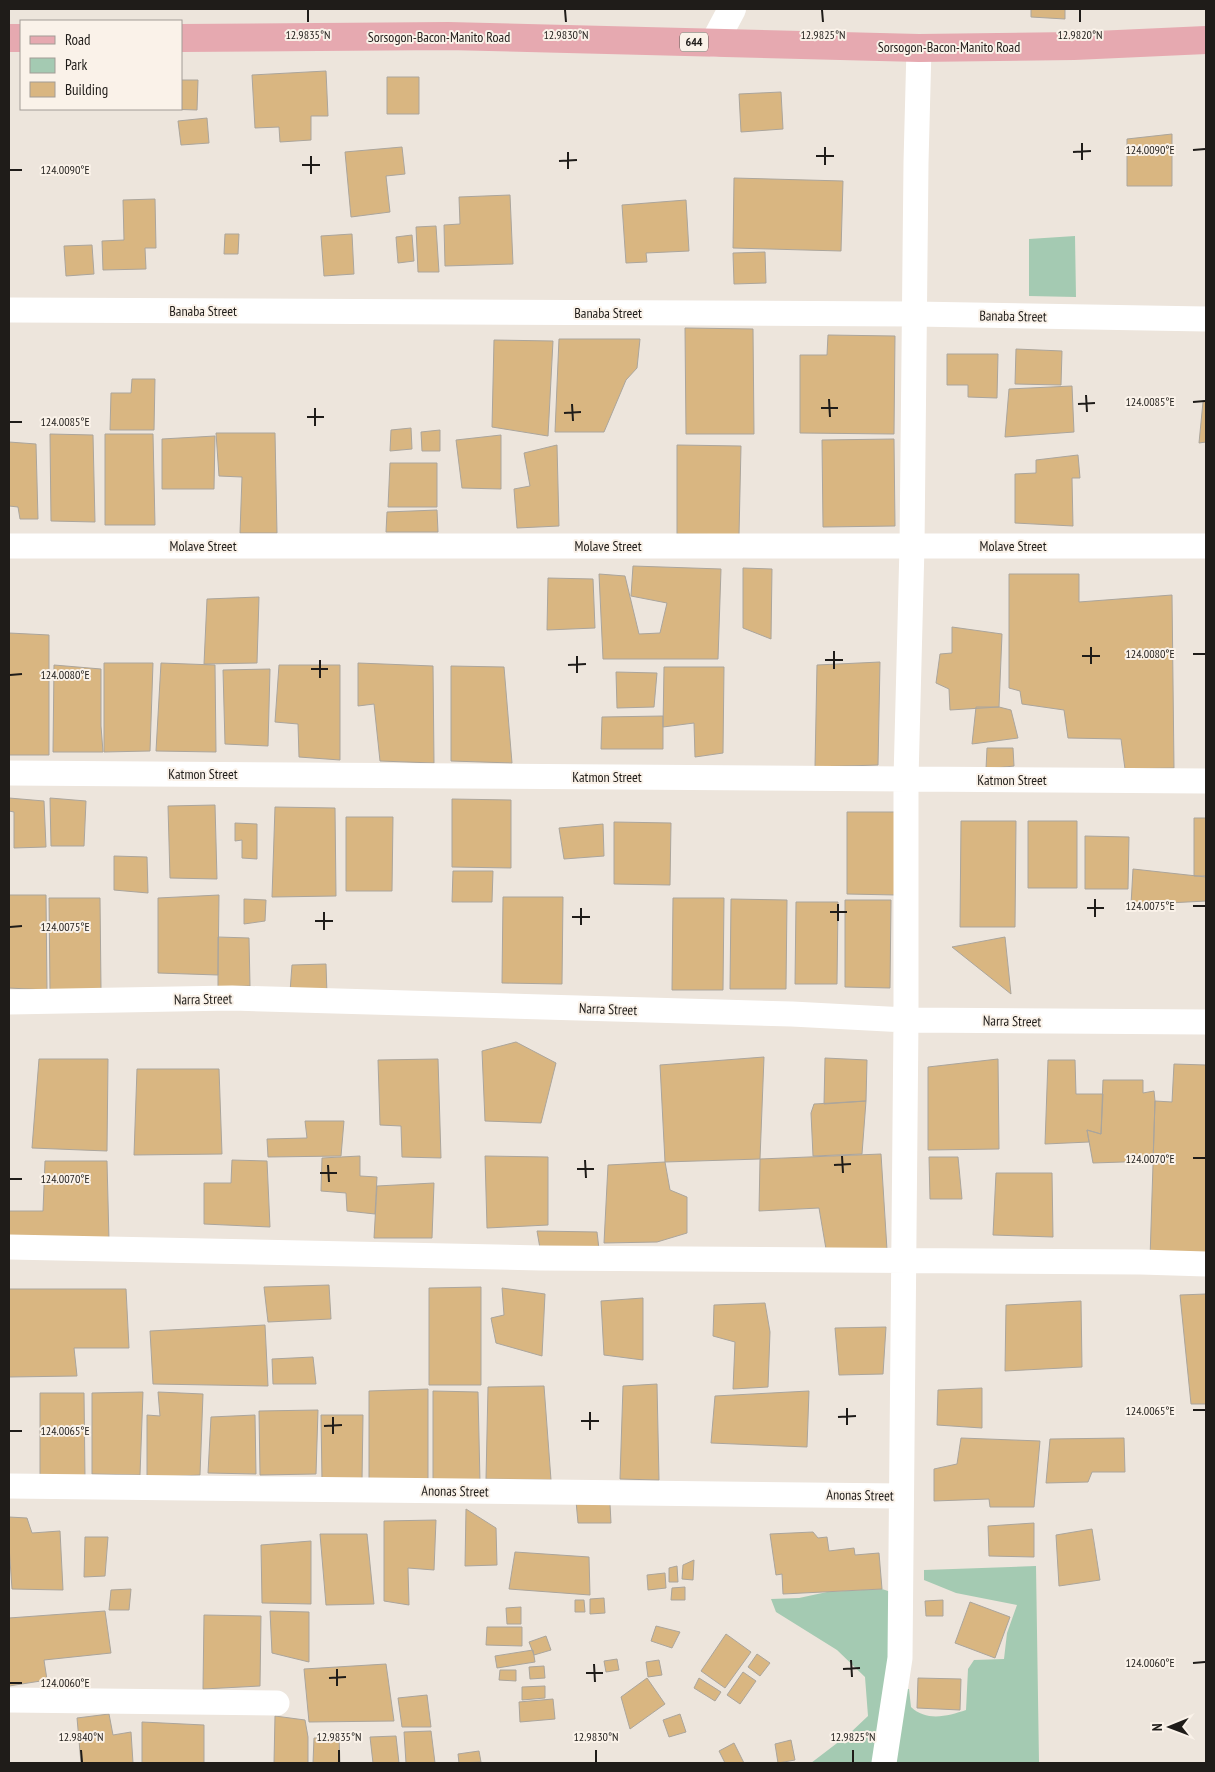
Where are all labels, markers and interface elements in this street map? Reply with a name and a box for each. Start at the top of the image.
legend [20,20,182,110]
text: 12.9835°N [285,27,331,42]
text: 12.9830°N [543,27,589,42]
text: 12.9825°N [800,27,846,42]
text: 12.9820°N [1057,27,1103,42]
street label: Sorsogon-Bacon-Manito Road [368,28,510,46]
text: Road [65,30,91,49]
road number: 644 [680,32,708,52]
street label: Sorsogon-Bacon-Manito Road [878,38,1020,56]
text: Park [65,55,87,74]
text: Building [65,80,108,99]
text: 124.0090°E [1125,142,1175,157]
text: 124.0090°E [40,162,90,177]
street label: Banaba Street [169,302,237,320]
street label: Banaba Street [574,304,642,322]
street label: Banaba Street [979,306,1047,326]
text: 124.0085°E [1125,394,1175,409]
text: 124.0085°E [40,414,90,429]
street label: Molave Street [170,537,237,555]
street label: Molave Street [575,537,642,555]
street label: Molave Street [980,537,1047,555]
text: 124.0080°E [1125,646,1175,661]
text: 124.0080°E [40,667,90,682]
street label: Katmon Street [168,765,238,783]
street label: Katmon Street [572,768,642,786]
street label: Katmon Street [977,771,1047,789]
text: 124.0075°E [1125,898,1175,913]
text: 124.0075°E [40,919,90,934]
street label: Narra Street [174,989,232,1009]
street label: Narra Street [579,999,638,1019]
street label: Narra Street [983,1011,1041,1031]
text: 124.0070°E [1125,1151,1175,1166]
text: 124.0070°E [40,1171,90,1186]
text: 124.0065°E [1125,1403,1175,1418]
text: 124.0065°E [40,1423,90,1438]
street label: Anonas Street [421,1481,489,1501]
street label: Anonas Street [826,1485,894,1505]
text: 124.0060°E [1125,1655,1175,1670]
text: 124.0060°E [40,1675,90,1690]
north arrow [1145,1702,1195,1752]
text: N [1148,1723,1166,1731]
text: 12.9840°N [58,1729,104,1744]
text: 12.9835°N [316,1729,362,1744]
text: 12.9830°N [573,1729,619,1744]
text: 12.9825°N [830,1729,876,1744]

